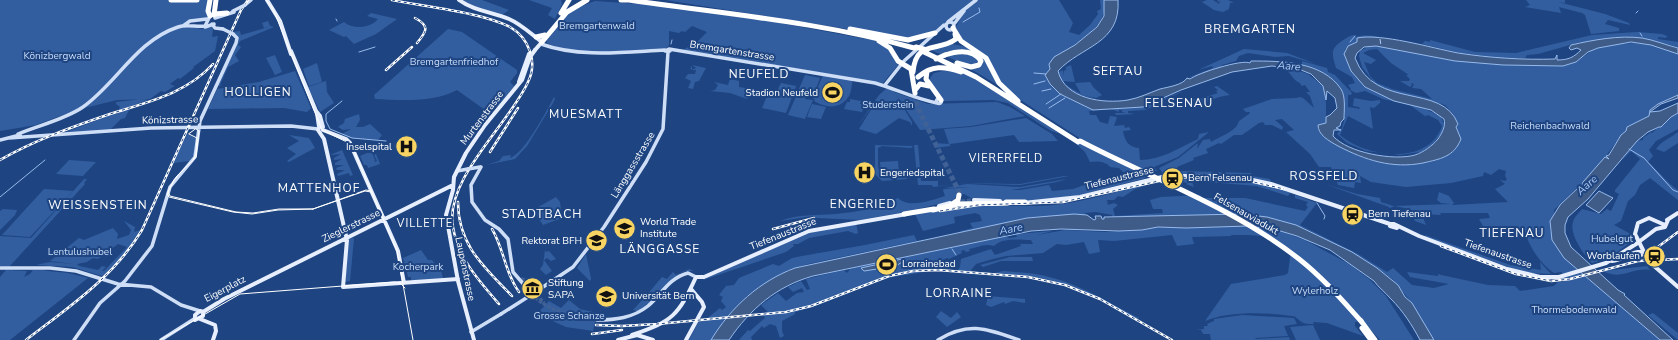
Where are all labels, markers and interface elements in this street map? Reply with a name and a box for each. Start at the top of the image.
park label: Bremgartenwald [559,19,635,33]
district label: BREMGARTEN [1204,21,1296,37]
street label: Bremgartenstrasse [689,37,775,65]
park label: Könizbergwald [23,49,91,63]
park label: Bremgartenfriedhof [410,55,499,69]
water label: Aare [1276,57,1302,75]
district label: SEFTAU [1093,63,1143,79]
district label: NEUFELD [729,66,789,82]
sports icon: Stadion Neufeld [820,80,846,106]
district label: HOLLIGEN [224,84,292,100]
place label: Stadion Neufeld [746,86,818,100]
street label: Murtenstrasse [457,88,507,148]
district label: FELSENAU [1145,95,1213,111]
park label: Studerstein [862,98,914,112]
district label: MUESMATT [549,106,623,122]
street label: Könizstrasse [142,113,198,127]
park label: Reichenbachwald [1510,119,1590,133]
street label: Länggassstrasse [608,129,658,201]
hospital icon: Inselspital [394,134,420,160]
place label: Inselspital [346,140,392,154]
district label: VIERERFELD [968,151,1043,166]
hospital icon: Engeriedspital [851,160,877,186]
street label: Tiefenaustrasse [1083,163,1155,193]
station icon: Bern Felsenau [1160,165,1186,191]
place label: Engeriedspital [880,166,944,180]
district label: ROSSFELD [1290,168,1358,184]
place label: Bern Felsenau [1188,171,1252,185]
water label: Aare [1572,171,1601,199]
district label: MATTENHOF [278,180,360,196]
street label: Felsenauviadukt [1211,190,1281,239]
district label: ENGERIED [830,196,896,212]
district label: WEISSENSTEIN [48,197,148,213]
station icon: Bern Tiefenau [1340,201,1366,227]
street label: Zieglerstrasse [320,206,382,246]
district label: STADTBACH [502,206,582,222]
place label: Bern Tiefenau [1368,207,1431,221]
street label: Tiefenaustrasse [748,214,818,254]
school or university icon: World Trade Institute [612,215,638,241]
place label: World Trade Institute [640,215,696,241]
district label: VILLETTE [396,216,453,231]
water label: Aare [997,219,1024,239]
district label: TIEFENAU [1479,225,1545,241]
school or university icon: Rektorat BFH [584,228,610,254]
park label: Hubelgut [1591,232,1634,246]
place label: Rektorat BFH [521,234,582,248]
street label: Laupenstrasse [451,236,479,302]
street label: Tiefenaustrasse [1462,236,1534,272]
district label: LÄNGGASSE [620,241,700,257]
station icon: Worblaufen [1642,243,1668,269]
park label: Lentulushubel [48,245,112,259]
place label: Worblaufen [1587,249,1640,263]
sports icon: Lorrainebad [873,251,899,277]
place label: Lorrainebad [902,257,956,271]
park label: Kocherpark [393,260,444,274]
street label: Eigerplatz [202,272,249,306]
museum icon: Stiftung SAPA [519,276,545,302]
place label: Stiftung SAPA [548,276,584,302]
school or university icon: Universität Bern [593,283,619,309]
park label: Wylerholz [1292,284,1339,298]
district label: LORRAINE [926,285,992,301]
place label: Universität Bern [622,289,695,303]
park label: Thormebodenwald [1531,303,1617,317]
park label: Grosse Schanze [533,309,605,323]

